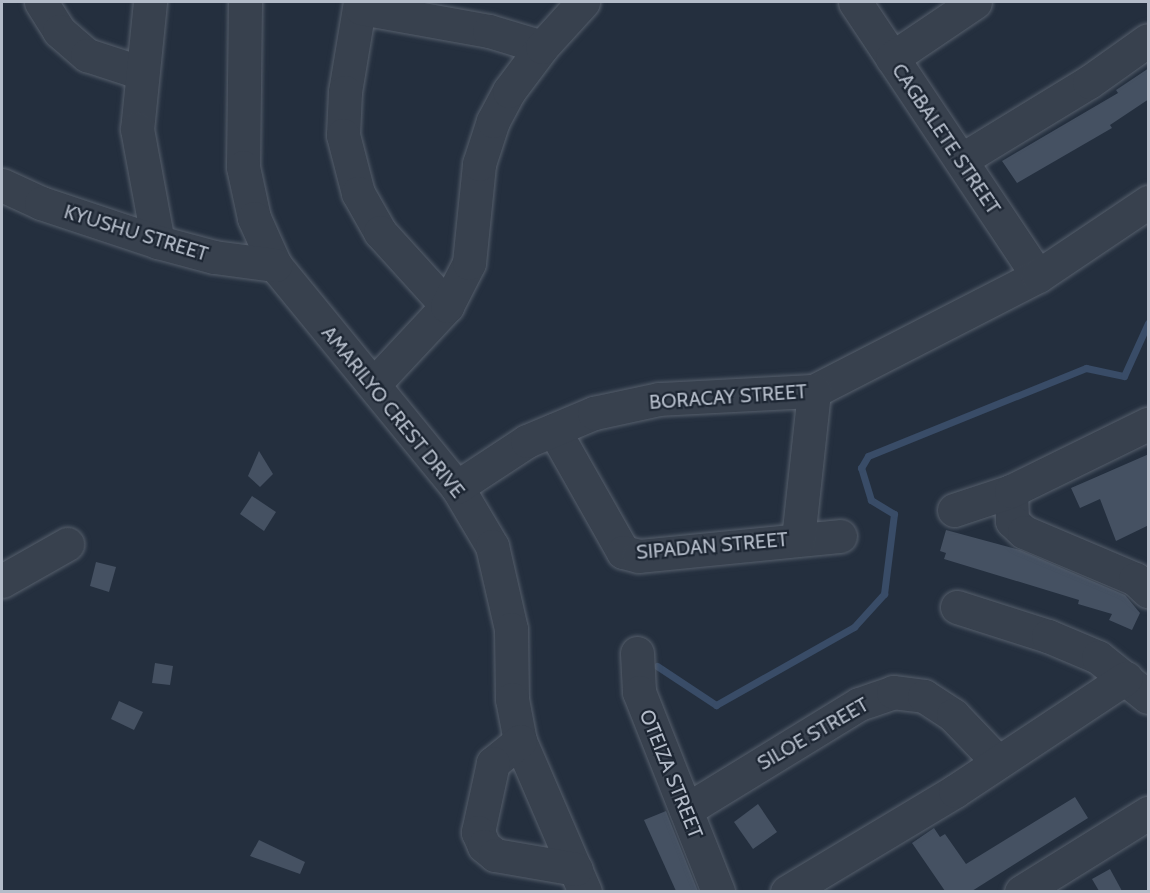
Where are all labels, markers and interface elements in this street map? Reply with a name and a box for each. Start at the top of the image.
street label: CAGBALETE STREET [887,59,1005,219]
street label: KYUSHU STREET [61,200,211,266]
street label: AMARILYO CREST DRIVE [316,321,470,503]
street label: BORACAY STREET [648,380,808,414]
street label: SIPADAN STREET [635,527,789,565]
street label: SILOE STREET [753,692,873,776]
street label: OTEIZA STREET [634,706,708,842]

